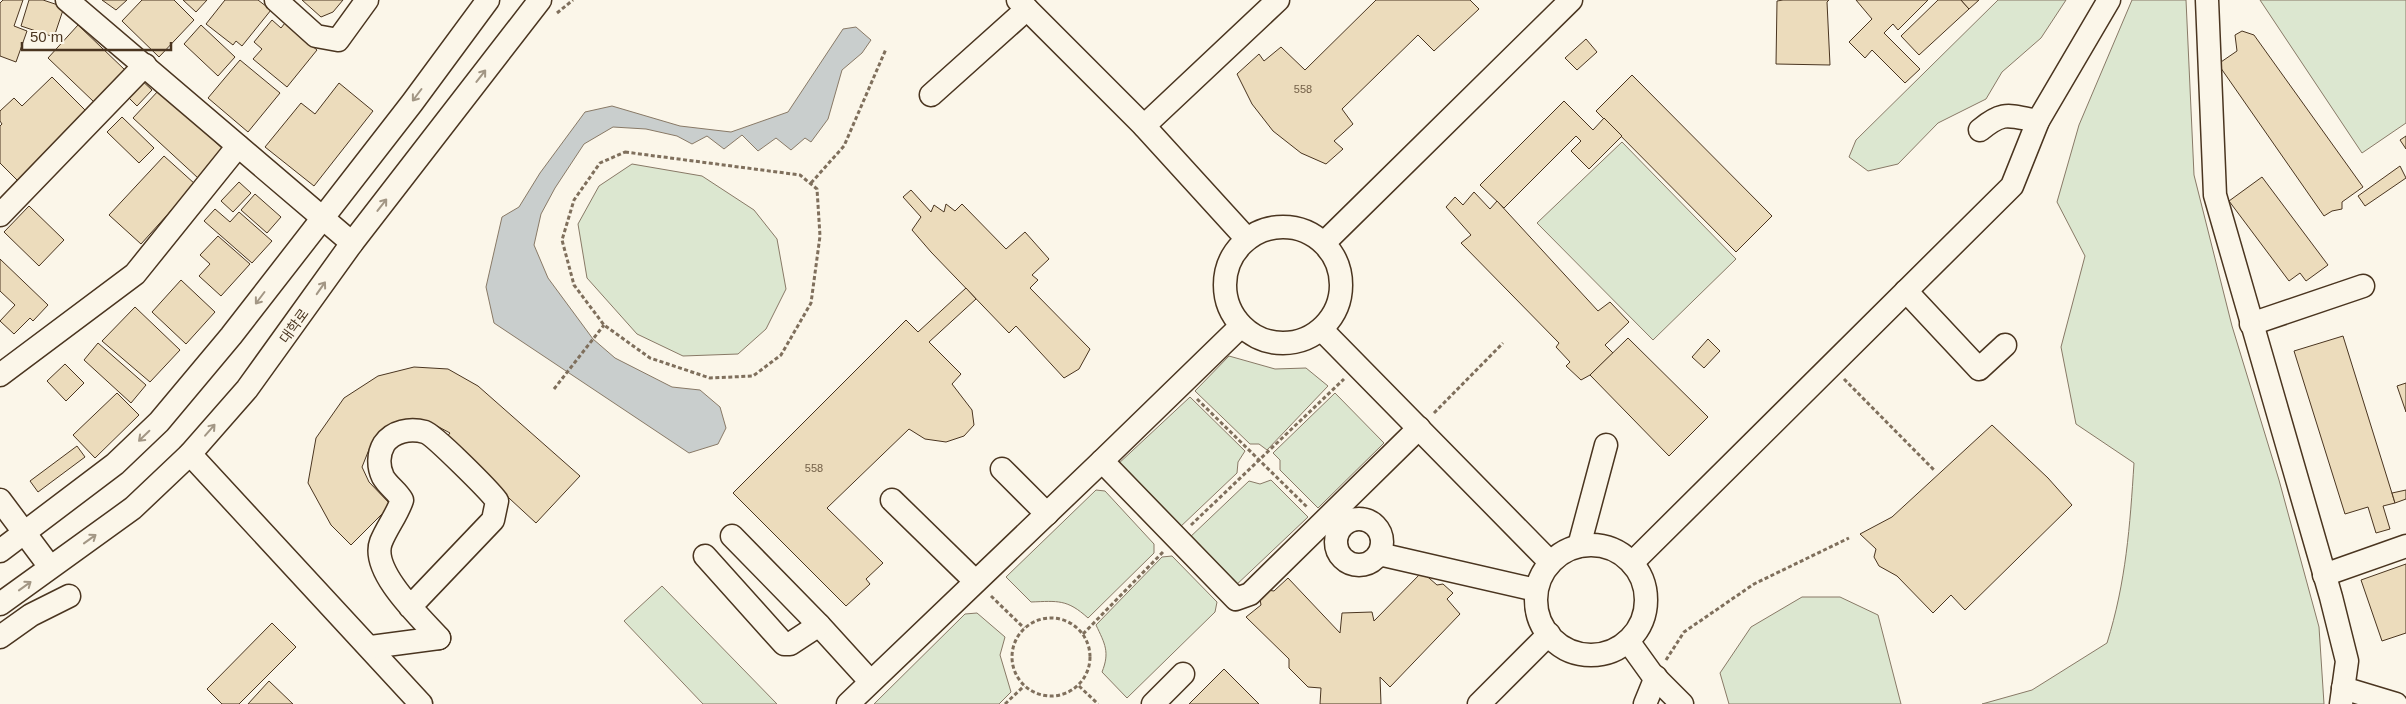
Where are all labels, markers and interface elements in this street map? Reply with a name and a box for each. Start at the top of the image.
scale bar [22,20,171,52]
text: 50 m [30,28,63,45]
one-way arrow [476,70,487,83]
house number: 558 [1294,83,1312,95]
one-way arrow [412,88,422,102]
one-way arrow [377,198,387,212]
one-way arrow [316,281,326,295]
one-way arrow [254,291,265,304]
street label: 대학로 [276,306,312,346]
one-way arrow [205,424,216,437]
one-way arrow [138,430,151,442]
house number: 558 [805,462,823,474]
one-way arrow [83,534,97,544]
one-way arrow [18,581,32,591]

